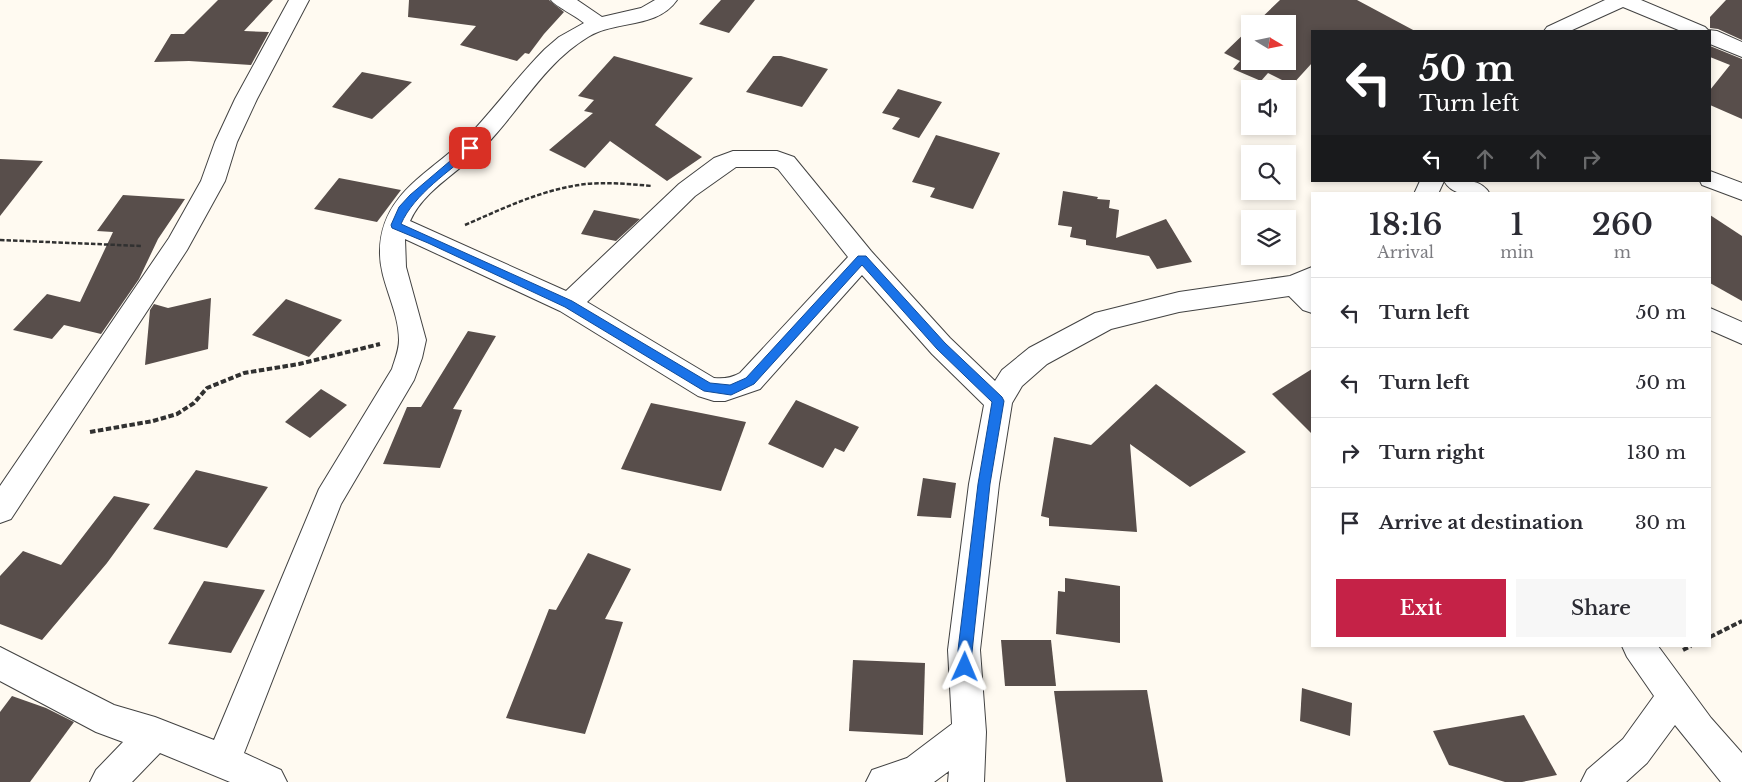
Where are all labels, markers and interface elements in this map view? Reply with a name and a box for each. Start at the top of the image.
north arrow [1241,15,1296,70]
map controls [1241,15,1296,265]
text: 50 m [1419,47,1514,90]
icon: left [1336,50,1401,115]
button: sound [1241,80,1296,135]
text: Turn left [1419,90,1519,117]
pin [449,127,491,169]
icon: arrive [456,134,484,162]
button: search [1241,145,1296,200]
icon: left [1418,145,1446,173]
icon: ahead [1471,145,1499,173]
icon: ahead [1524,145,1552,173]
icon: right [1577,145,1605,173]
text: 18:16 [1369,206,1442,243]
text: 1 [1510,206,1524,243]
text: 260 [1592,206,1653,243]
button: layers [1241,210,1296,265]
text: Arrival [1377,242,1434,262]
text: min [1500,242,1534,262]
text: m [1614,242,1631,262]
icon: left [1336,299,1364,327]
text: Turn left [1379,301,1470,324]
text: 50 m [1636,301,1686,324]
icon: left [1336,369,1364,397]
text: Turn left [1379,371,1470,394]
text: 50 m [1636,371,1686,394]
icon: right [1336,439,1364,467]
text: Turn right [1379,441,1485,464]
text: 130 m [1626,441,1686,464]
icon: arrive [1336,509,1364,537]
text: Arrive at destination [1379,511,1583,534]
text: 30 m [1635,511,1686,534]
button: Exit [1336,579,1506,637]
button: Share [1516,579,1686,637]
position arrow [938,640,990,692]

